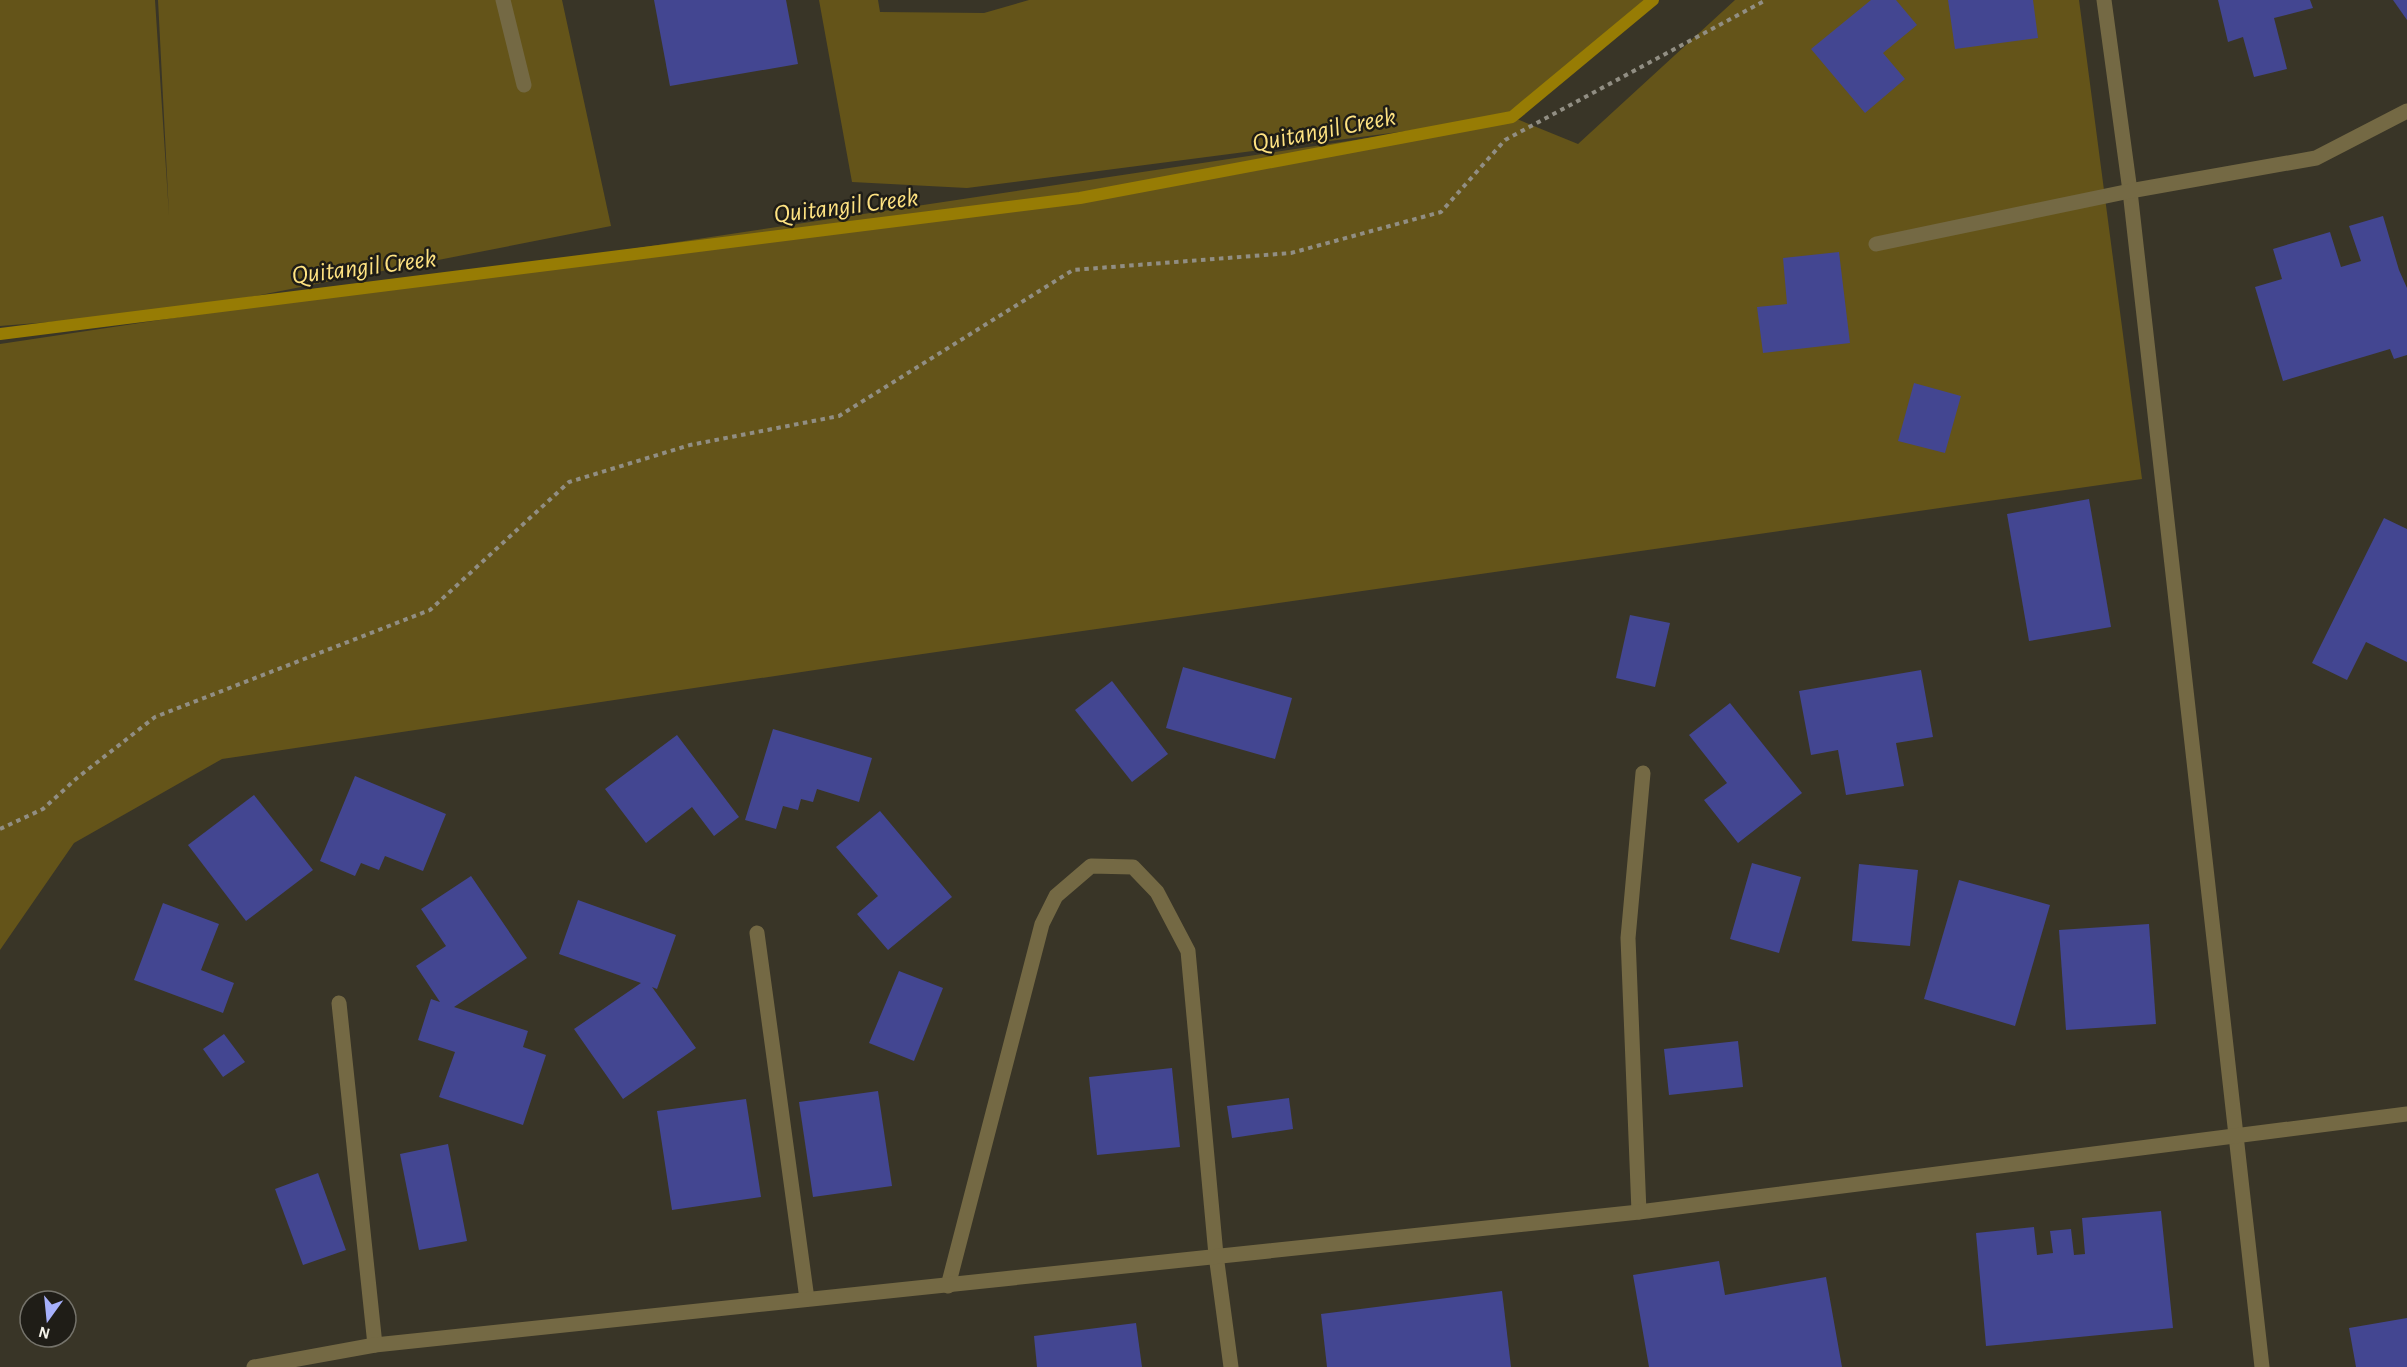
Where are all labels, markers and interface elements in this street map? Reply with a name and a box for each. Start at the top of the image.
water label: Quitangil Creek [1250,103,1398,157]
water label: Quitangil Creek [772,184,920,228]
water label: Quitangil Creek [290,245,438,289]
north arrow [18,1289,78,1349]
text: N [37,1323,52,1342]

